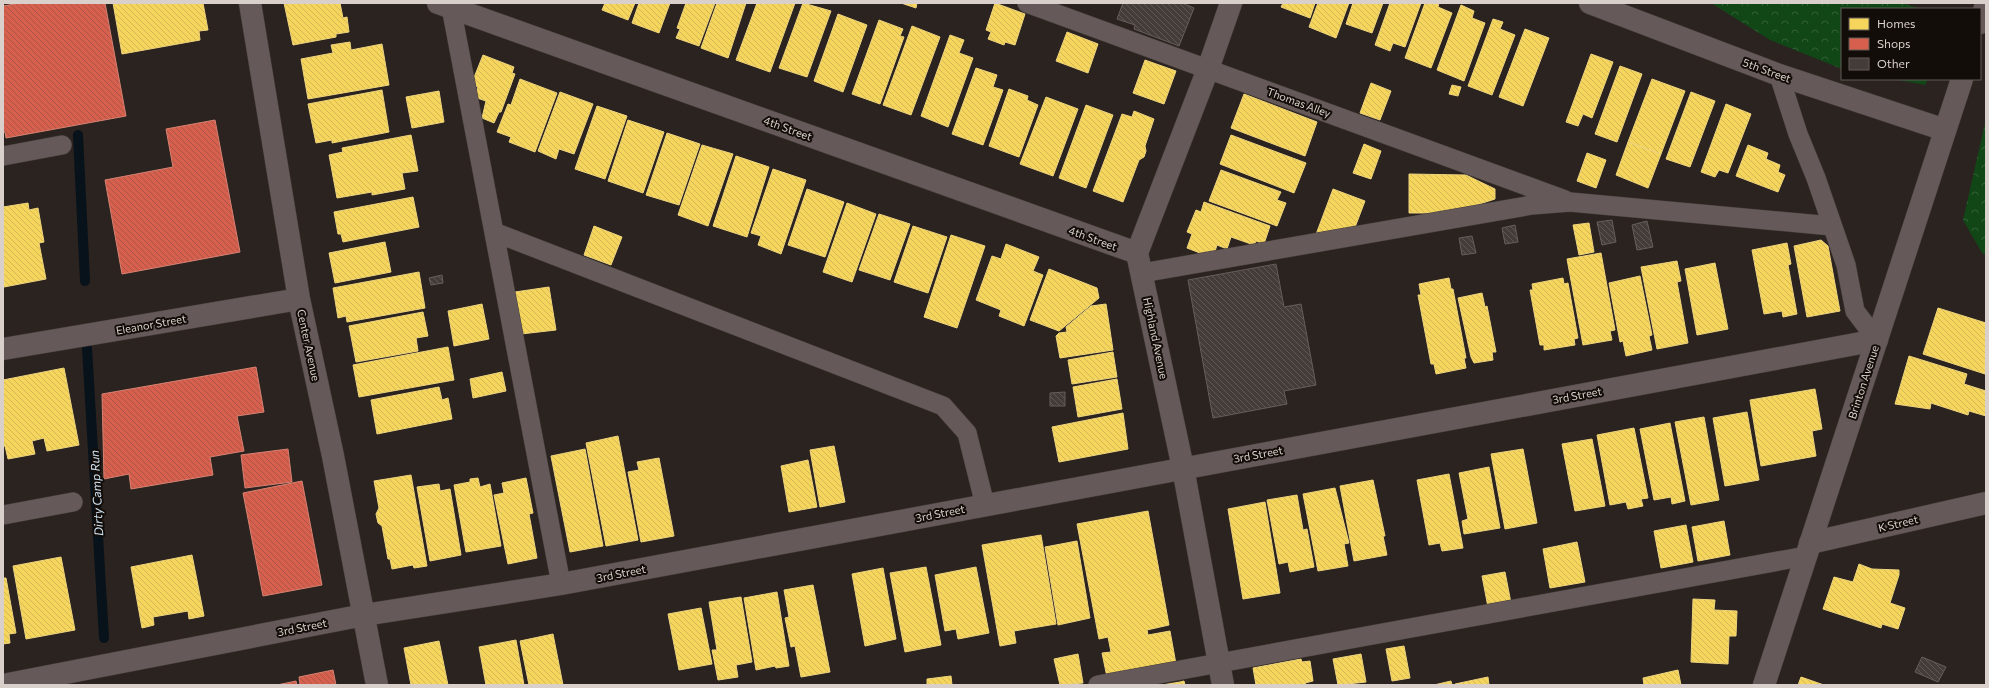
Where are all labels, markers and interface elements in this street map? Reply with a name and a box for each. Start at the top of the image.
legend [1841,8,1981,80]
text: Homes [1877,16,1915,30]
text: Shops [1877,36,1911,50]
street label: 5th Street [1741,55,1793,85]
text: Other [1877,56,1910,70]
street label: Thomas Alley [1265,84,1333,120]
street label: 4th Street [762,113,814,143]
street label: 4th Street [1067,223,1119,253]
street label: Highland Avenue [1141,296,1171,380]
street label: Center Avenue [295,308,323,382]
street label: Eleanor Street [115,311,188,337]
street label: Brinton Avenue [1845,343,1881,420]
street label: 3rd Street [1551,384,1603,406]
street label: 3rd Street [1232,443,1284,465]
water label: Dirty Camp Run [87,450,105,536]
street label: 3rd Street [914,502,966,524]
street label: K Street [1877,512,1920,534]
street label: 3rd Street [595,562,647,584]
street label: 3rd Street [276,616,328,638]

